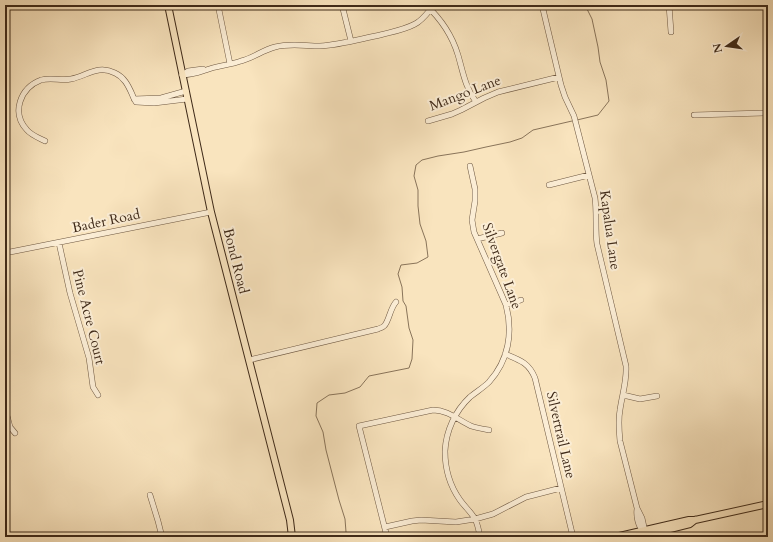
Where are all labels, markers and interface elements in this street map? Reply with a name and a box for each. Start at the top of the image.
north arrow [707,26,747,66]
text: N [709,41,726,54]
street label: Mango Lane [426,71,504,115]
street label: Kapalua Lane [595,189,625,271]
street label: Bader Road [70,204,142,237]
street label: Silvergate Lane [478,220,526,312]
street label: Bond Road [219,226,253,296]
street label: Pine Acre Court [68,267,110,367]
street label: Silvertrail Lane [542,390,580,480]

